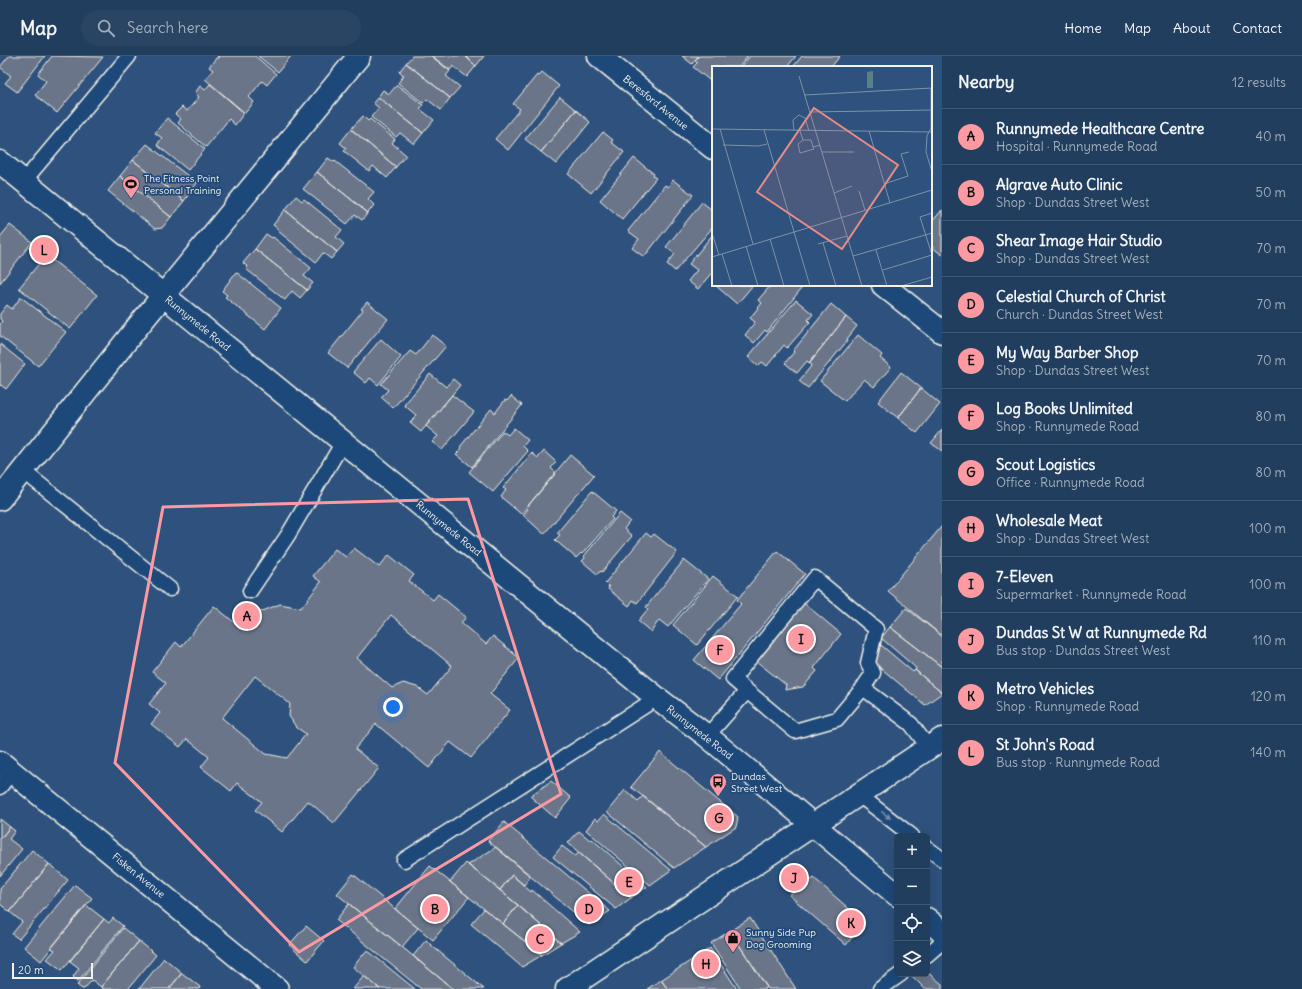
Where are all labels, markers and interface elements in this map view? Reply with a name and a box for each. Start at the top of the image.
search box [81,10,361,46]
text: Map [20,16,57,40]
icon: search [95,17,117,39]
text: Search here [127,18,208,37]
text: Home [1064,19,1102,37]
text: Map [1124,19,1151,37]
text: About [1173,19,1211,37]
text: Contact [1233,19,1282,37]
inset map [712,66,932,286]
text: Nearby [958,71,1014,93]
street label: Beresford Avenue [620,72,691,133]
text: 12 results [1232,74,1286,91]
text: Runnymede Healthcare Centre [996,119,1204,138]
text: A [967,128,975,145]
text: 40 m [1255,128,1286,145]
text: Hospital · Runnymede Road [996,138,1157,155]
place label: The Fitness Point Personal Training [144,172,221,197]
sports icon: The Fitness Point Personal Training [121,174,141,199]
text: Algrave Auto Clinic [996,175,1123,194]
text: B [967,184,975,201]
text: 50 m [1255,184,1286,201]
text: Shop · Dundas Street West [996,194,1149,211]
text: Shear Image Hair Studio [996,231,1162,250]
pin: L [31,235,57,265]
text: C [967,240,975,257]
text: 70 m [1257,240,1286,257]
text: Shop · Dundas Street West [996,250,1149,267]
text: Celestial Church of Christ [996,287,1166,306]
street label: Runnymede Road [162,293,233,354]
text: D [966,296,976,313]
text: 70 m [1257,296,1286,313]
text: Church · Dundas Street West [996,306,1163,323]
text: My Way Barber Shop [996,343,1138,362]
text: E [967,352,975,369]
text: 70 m [1257,352,1286,369]
text: Shop · Dundas Street West [996,362,1149,379]
text: Log Books Unlimited [996,399,1133,418]
text: F [967,408,975,425]
text: 80 m [1255,408,1286,425]
text: Shop · Runnymede Road [996,418,1139,435]
text: Scout Logistics [996,455,1095,474]
text: G [966,464,976,481]
text: 80 m [1255,464,1286,481]
text: Office · Runnymede Road [996,474,1145,491]
street label: Runnymede Road [413,498,484,559]
text: Wholesale Meat [996,511,1102,530]
text: H [966,520,976,537]
text: 100 m [1249,520,1286,537]
text: Shop · Dundas Street West [996,530,1149,547]
text: 7-Eleven [996,567,1054,586]
text: I [968,576,974,593]
text: 100 m [1249,576,1286,593]
text: Supermarket · Runnymede Road [996,586,1186,603]
pin: A [234,601,260,631]
text: Dundas St W at Runnymede Rd [996,623,1207,642]
pin: I [788,624,814,654]
text: J [968,632,974,649]
text: 110 m [1253,632,1286,649]
pin: F [707,635,733,665]
text: Bus stop · Dundas Street West [996,642,1170,659]
text: Metro Vehicles [996,679,1094,698]
text: K [967,688,975,705]
text: 120 m [1251,688,1286,705]
your location [383,697,403,717]
text: Shop · Runnymede Road [996,698,1139,715]
street label: Runnymede Road [664,702,736,762]
text: St John's Road [996,735,1094,754]
text: L [967,744,975,761]
text: 140 m [1250,744,1286,761]
text: Bus stop · Runnymede Road [996,754,1160,771]
place label: Dundas Street West [731,770,783,795]
bus stop icon: Dundas Street West [708,772,728,797]
pin: G [706,803,732,833]
one-way arrow [880,811,891,820]
map controls [894,833,930,977]
button: + [894,833,930,869]
street label: Fisken Avenue [110,850,168,901]
pin: J [781,863,807,893]
pin: E [616,867,642,897]
button: − [894,869,930,905]
pin: B [422,894,448,924]
pin: D [576,894,602,924]
button: locate [894,905,930,941]
pin: K [838,908,864,938]
pin: C [527,924,553,954]
place label: Sunny Side Pup Dog Grooming [746,926,816,951]
shop icon: Sunny Side Pup Dog Grooming [723,928,743,953]
button: layers [894,941,930,977]
pin: H [693,949,719,979]
scale bar [12,961,93,980]
text: 20 m [18,963,44,977]

